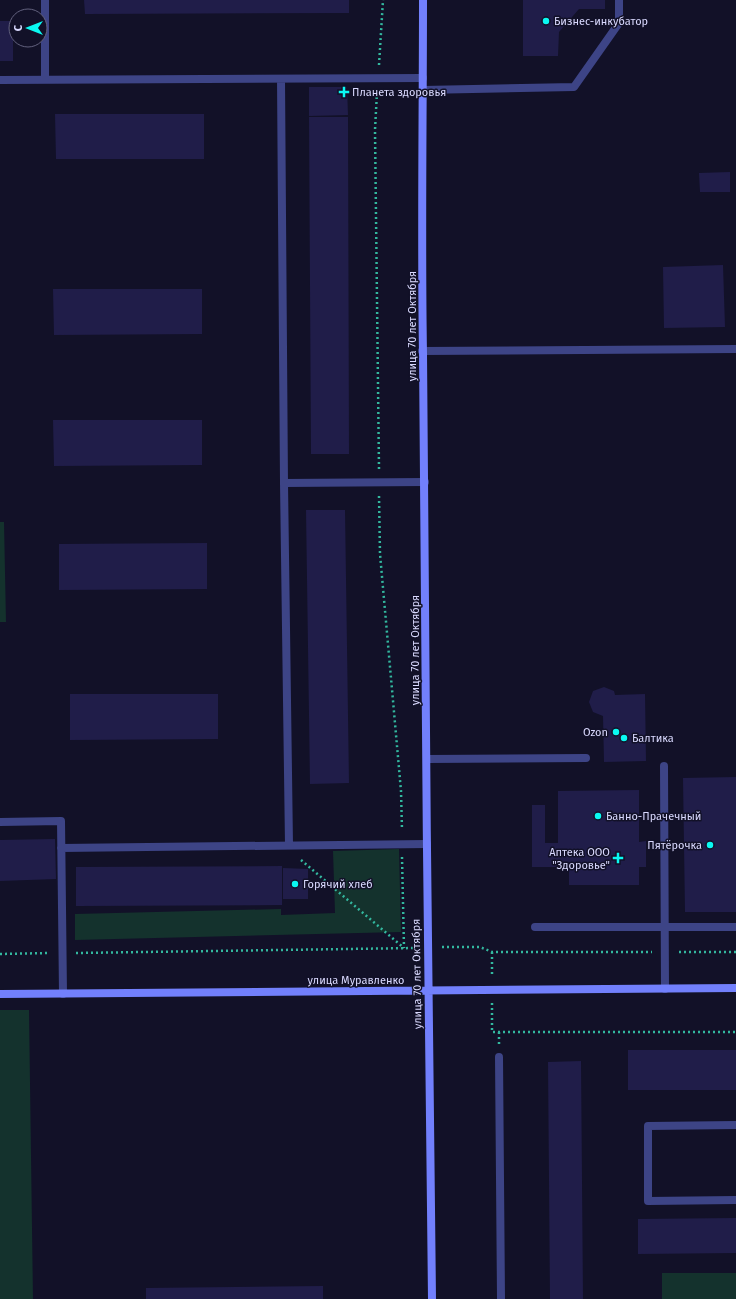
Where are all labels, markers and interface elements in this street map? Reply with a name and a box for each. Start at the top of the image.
north arrow [8,8,48,48]
place label: Бизнес-инкубатор [554,15,648,28]
marker: Бизнес-инкубатор [541,16,551,26]
text: С [12,24,25,31]
place label: Планета здоровья [352,86,446,99]
marker: Планета здоровья [339,87,349,97]
street label: улица 70 лет Октября [406,271,419,381]
street label: улица 70 лет Октября [409,595,422,705]
place label: Ozon [583,726,608,739]
marker: Ozon [611,727,621,737]
place label: Балтика [632,732,674,745]
marker: Балтика [619,733,629,743]
place label: Банно-Прачечный [606,810,701,823]
marker: Банно-Прачечный [593,811,603,821]
place label: Пятёрочка [647,839,702,852]
marker: Пятёрочка [705,840,715,850]
place label: Аптека ООО "Здоровье" [549,846,610,872]
marker: Аптека ООО "Здоровье" [613,853,623,863]
place label: Горячий хлеб [303,878,373,891]
marker: Горячий хлеб [290,879,300,889]
street label: улица 70 лет Октября [410,919,424,1029]
street label: улица Муравленко [308,974,404,987]

